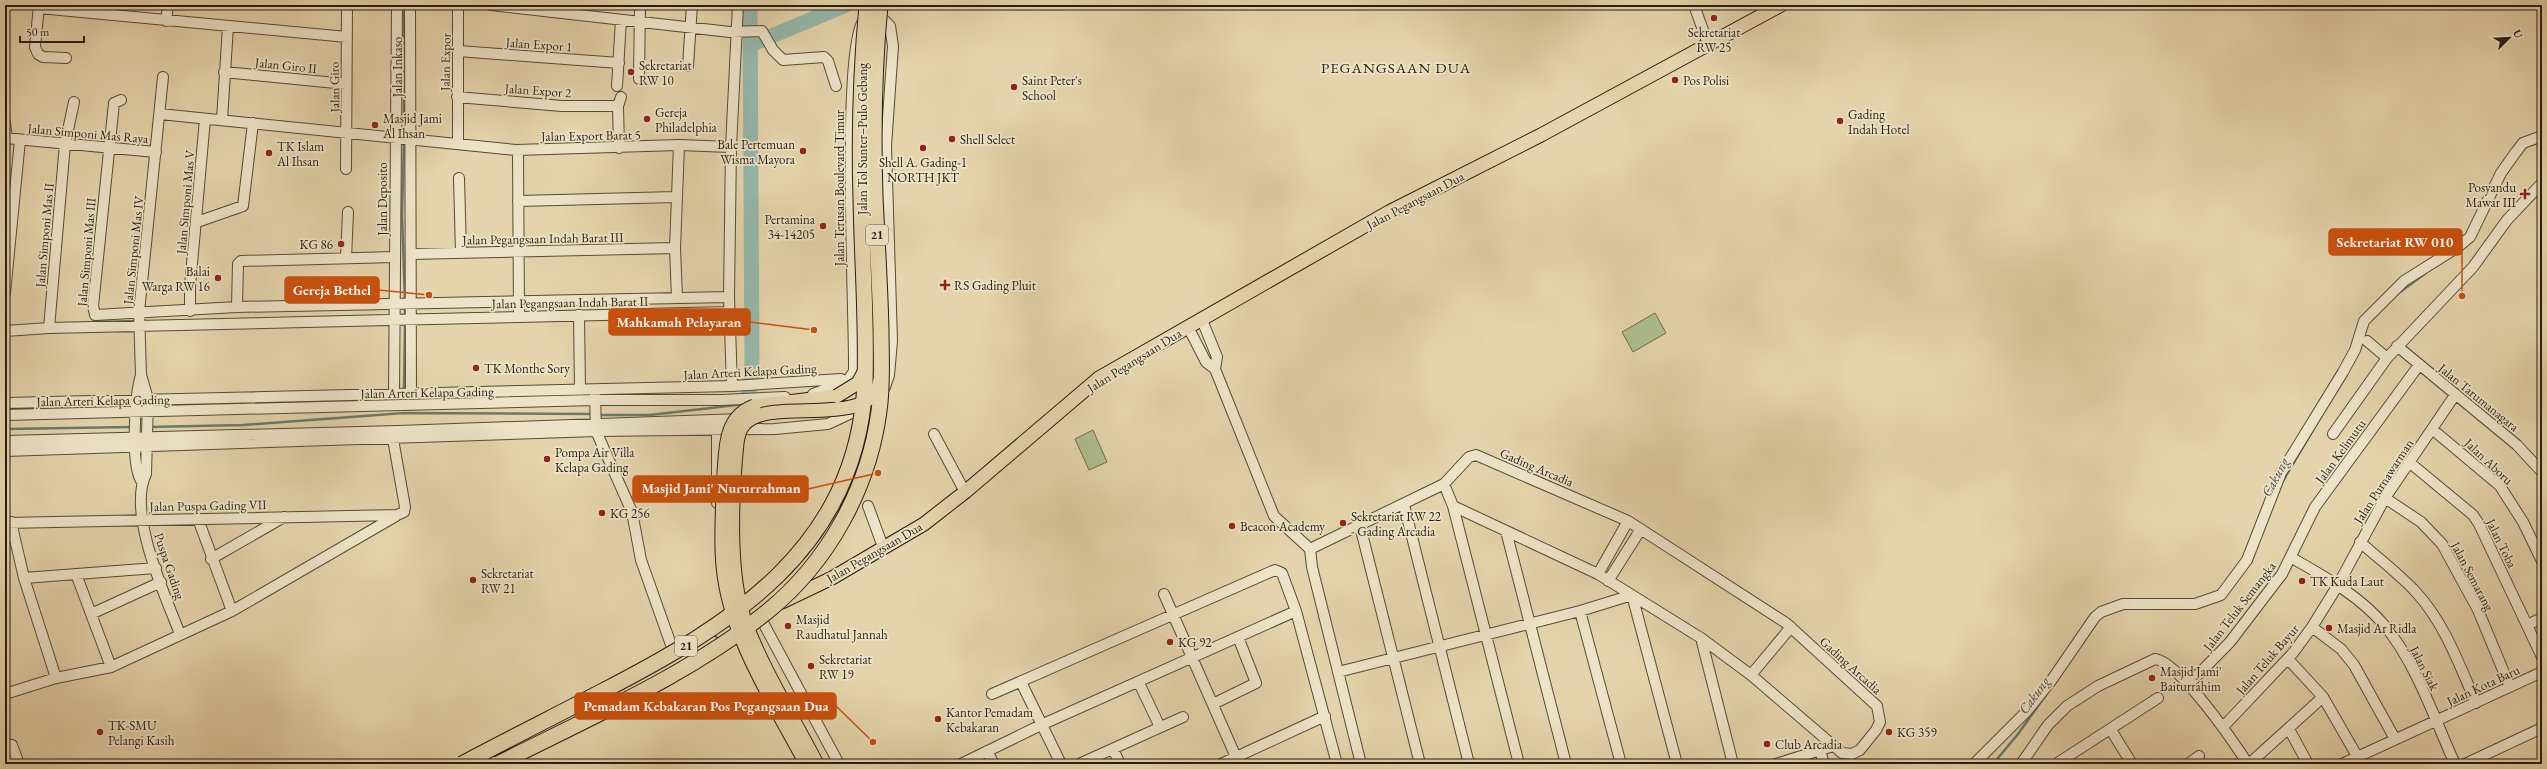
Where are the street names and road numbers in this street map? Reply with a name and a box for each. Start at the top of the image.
street label: Jalan Expor [436,32,455,92]
street label: Jalan Expor 1 [504,34,573,55]
street label: Jalan Inkaso [389,37,406,98]
street label: Jalan Giro II [253,54,318,77]
street label: Jalan Giro [326,61,343,114]
street label: Jalan Tol Sunter–Pulo Gebang [854,63,871,216]
street label: Jalan Expor 2 [503,80,573,101]
street label: Jalan Terusan Boulevard Timur [831,109,848,267]
street label: Jalan Simponi Mas Raya [26,120,150,147]
street label: Jalan Export Barat 5 [540,126,641,145]
street label: Jalan Simponi Mas V [172,149,199,256]
street label: Jalan Deposito [374,162,391,237]
street label: Jalan Pegangsaan Dua [1363,167,1468,234]
street label: Jalan Simponi Mas II [31,182,58,289]
street label: Jalan Simponi Mas IV [119,195,148,306]
street label: Jalan Simponi Mas III [73,196,100,308]
road number: 21 [866,225,888,245]
street label: Jalan Pegangsaan Indah Barat III [461,229,624,248]
street label: Jalan Pegangsaan Indah Barat II [491,293,649,312]
street label: Jalan Pegangsaan Dua [1083,324,1185,397]
street label: Jalan Tarumanagara [2434,359,2523,436]
street label: Jalan Arteri Kelapa Gading [682,360,817,384]
street label: Jalan Arteri Kelapa Gading [359,383,494,402]
street label: Jalan Arteri Kelapa Gading [35,391,170,410]
street label: Jalan Kelimutu [2311,416,2370,488]
street label: Jalan Aboru [2460,434,2517,488]
street label: Jalan Purnawarman [2349,435,2417,528]
street label: Gading Arcadia [1498,444,1577,491]
street label: Jalan Puspa Gading VII [148,496,267,515]
street label: Jalan Toba [2482,515,2521,571]
street label: Jalan Pegangsaan Dua [822,518,926,587]
street label: Puspa Gading [150,531,189,602]
street label: Jalan Semarang [2447,538,2498,614]
street label: Jalan Teluk Semangka [2199,558,2280,655]
street label: Jalan Teluk Bayur [2231,620,2303,699]
street label: Gading Arcadia [1816,633,1886,698]
road number: 21 [675,636,697,656]
street label: Jalan Siak [2406,642,2443,694]
street label: Jalan Kota Baru [2443,661,2523,710]

